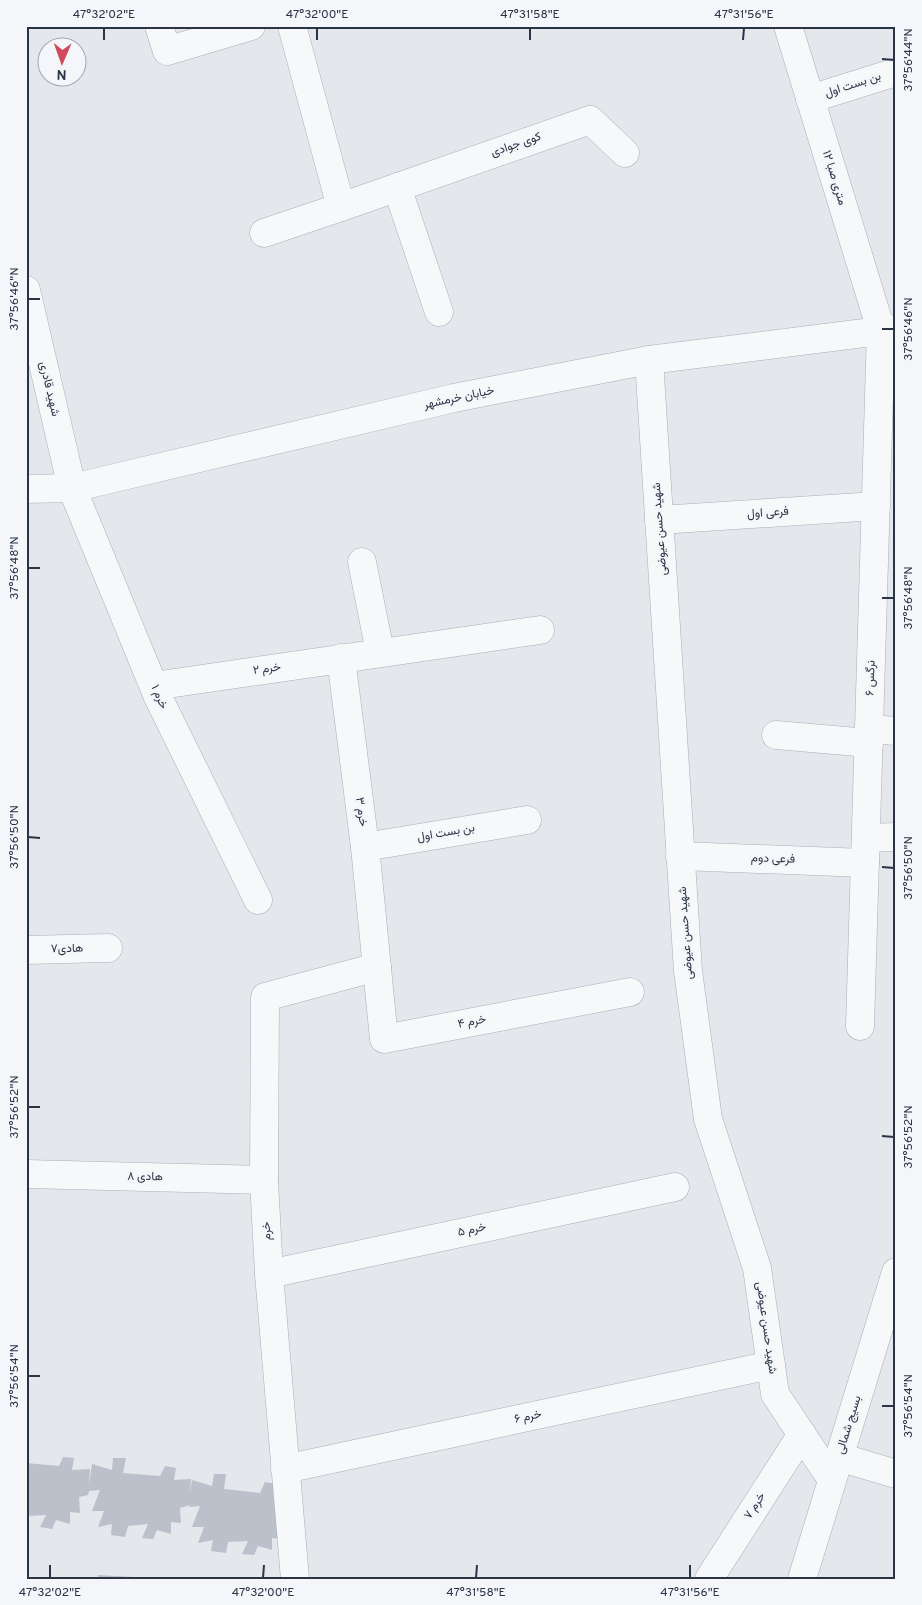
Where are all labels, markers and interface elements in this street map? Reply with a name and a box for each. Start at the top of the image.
text: 47°32'02"E [73,7,135,23]
text: 47°32'00"E [286,7,348,23]
text: 47°31'58"E [500,7,560,23]
text: 47°31'56"E [714,7,774,23]
text: 37°56'44"N [901,28,917,92]
north arrow [38,38,88,88]
text: N [56,65,67,82]
street label: بن بست اول [823,68,883,102]
street label: کوی جوادی [489,129,543,161]
street label: ۱۲ متری صبا [818,149,850,207]
text: 37°56'46"N [7,267,23,331]
text: 37°56'46"N [901,297,917,361]
street label: شهید قادری [35,360,63,418]
street label: خیابان خرمشهر [421,383,496,414]
street label: شهید حسن عیوضی [649,482,671,576]
street label: فرعی اول [747,504,789,522]
text: 37°56'48"N [7,536,23,600]
text: 37°56'48"N [901,566,917,630]
street label: خرم ۲ [252,659,282,679]
street label: نرگس ۶ [862,660,880,696]
street label: خرم ۱ [147,682,171,712]
street label: خرم ۳ [351,796,371,828]
text: 37°56'50"N [7,805,23,869]
street label: بن بست اول [416,820,476,846]
text: 37°56'50"N [901,836,917,900]
street label: فرعی دوم [751,850,795,868]
street label: شهید حسن عیوضی [675,886,697,980]
street label: هادی۷ [50,941,84,957]
street label: خرم ۴ [456,1011,488,1033]
text: 37°56'52"N [7,1075,23,1139]
text: 37°56'52"N [901,1105,917,1169]
street label: هادی ۸ [127,1169,163,1185]
street label: خرم ۵ [456,1219,488,1241]
street label: خرم [259,1221,275,1241]
street label: شهید حسن عیوضی [752,1281,780,1375]
text: 37°56'54"N [7,1344,23,1408]
text: 37°56'54"N [901,1374,917,1438]
street label: بسیج شمالی [833,1394,865,1456]
street label: خرم ۶ [513,1406,543,1428]
street label: خرم ۷ [740,1490,770,1522]
text: 47°32'02"E [19,1585,81,1601]
text: 47°32'00"E [232,1585,294,1601]
text: 47°31'58"E [446,1585,506,1601]
text: 47°31'56"E [660,1585,720,1601]

